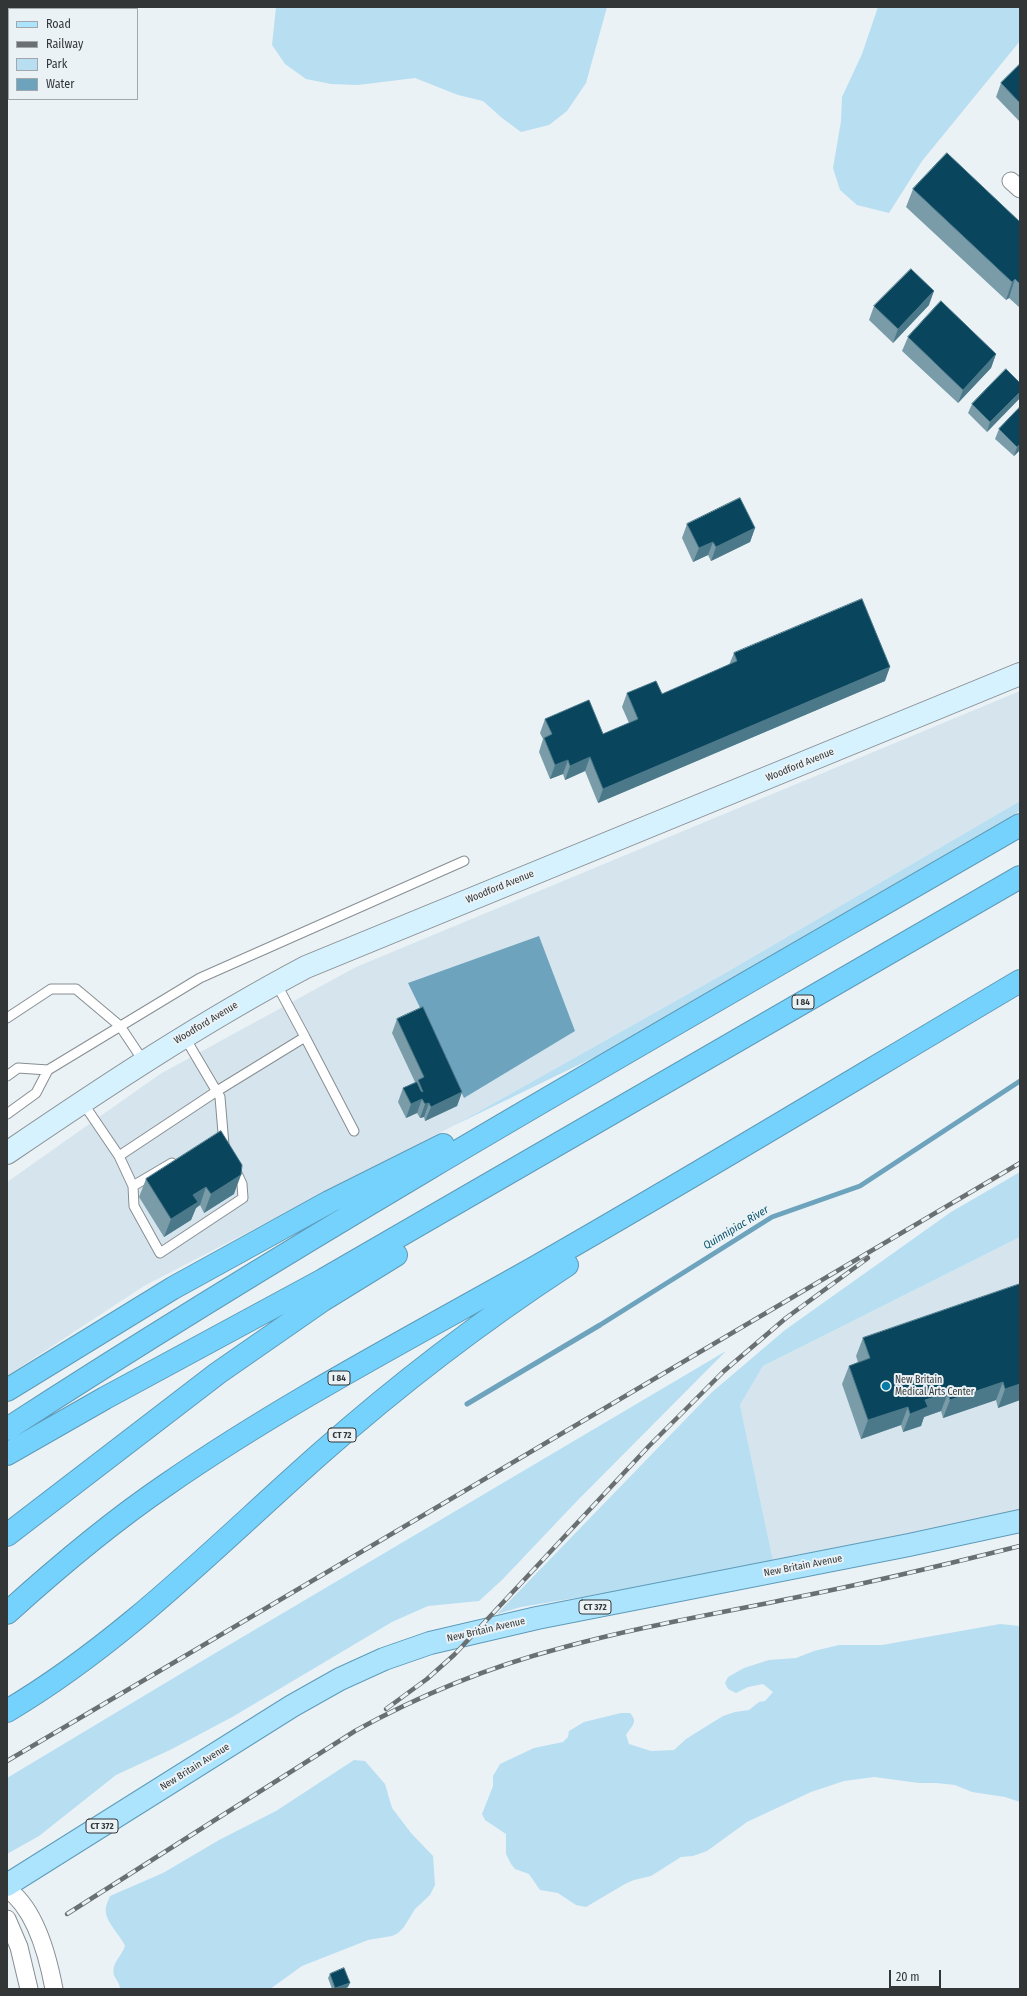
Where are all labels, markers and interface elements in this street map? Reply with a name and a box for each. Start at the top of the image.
legend [8,8,138,100]
text: Road [46,17,71,31]
text: Railway [46,37,83,51]
text: Park [46,57,67,71]
text: Water [46,77,74,91]
street label: Woodford Avenue [764,746,836,784]
street label: Woodford Avenue [464,868,536,906]
road number: I 84 [792,995,814,1009]
street label: Woodford Avenue [172,999,240,1047]
water label: Quinnipiac River [701,1203,771,1253]
road number: I 84 [328,1371,350,1385]
place label: New Britain Medical Arts Center [895,1374,974,1398]
marker: New Britain Medical Arts Center [880,1380,892,1392]
road number: CT 72 [328,1428,356,1442]
street label: New Britain Avenue [763,1553,843,1579]
road number: CT 372 [579,1600,611,1614]
street label: New Britain Avenue [446,1615,526,1645]
street label: New Britain Avenue [158,1741,232,1793]
road number: CT 372 [86,1819,118,1833]
scale bar [891,1962,943,1988]
text: 20 m [896,1970,920,1984]

